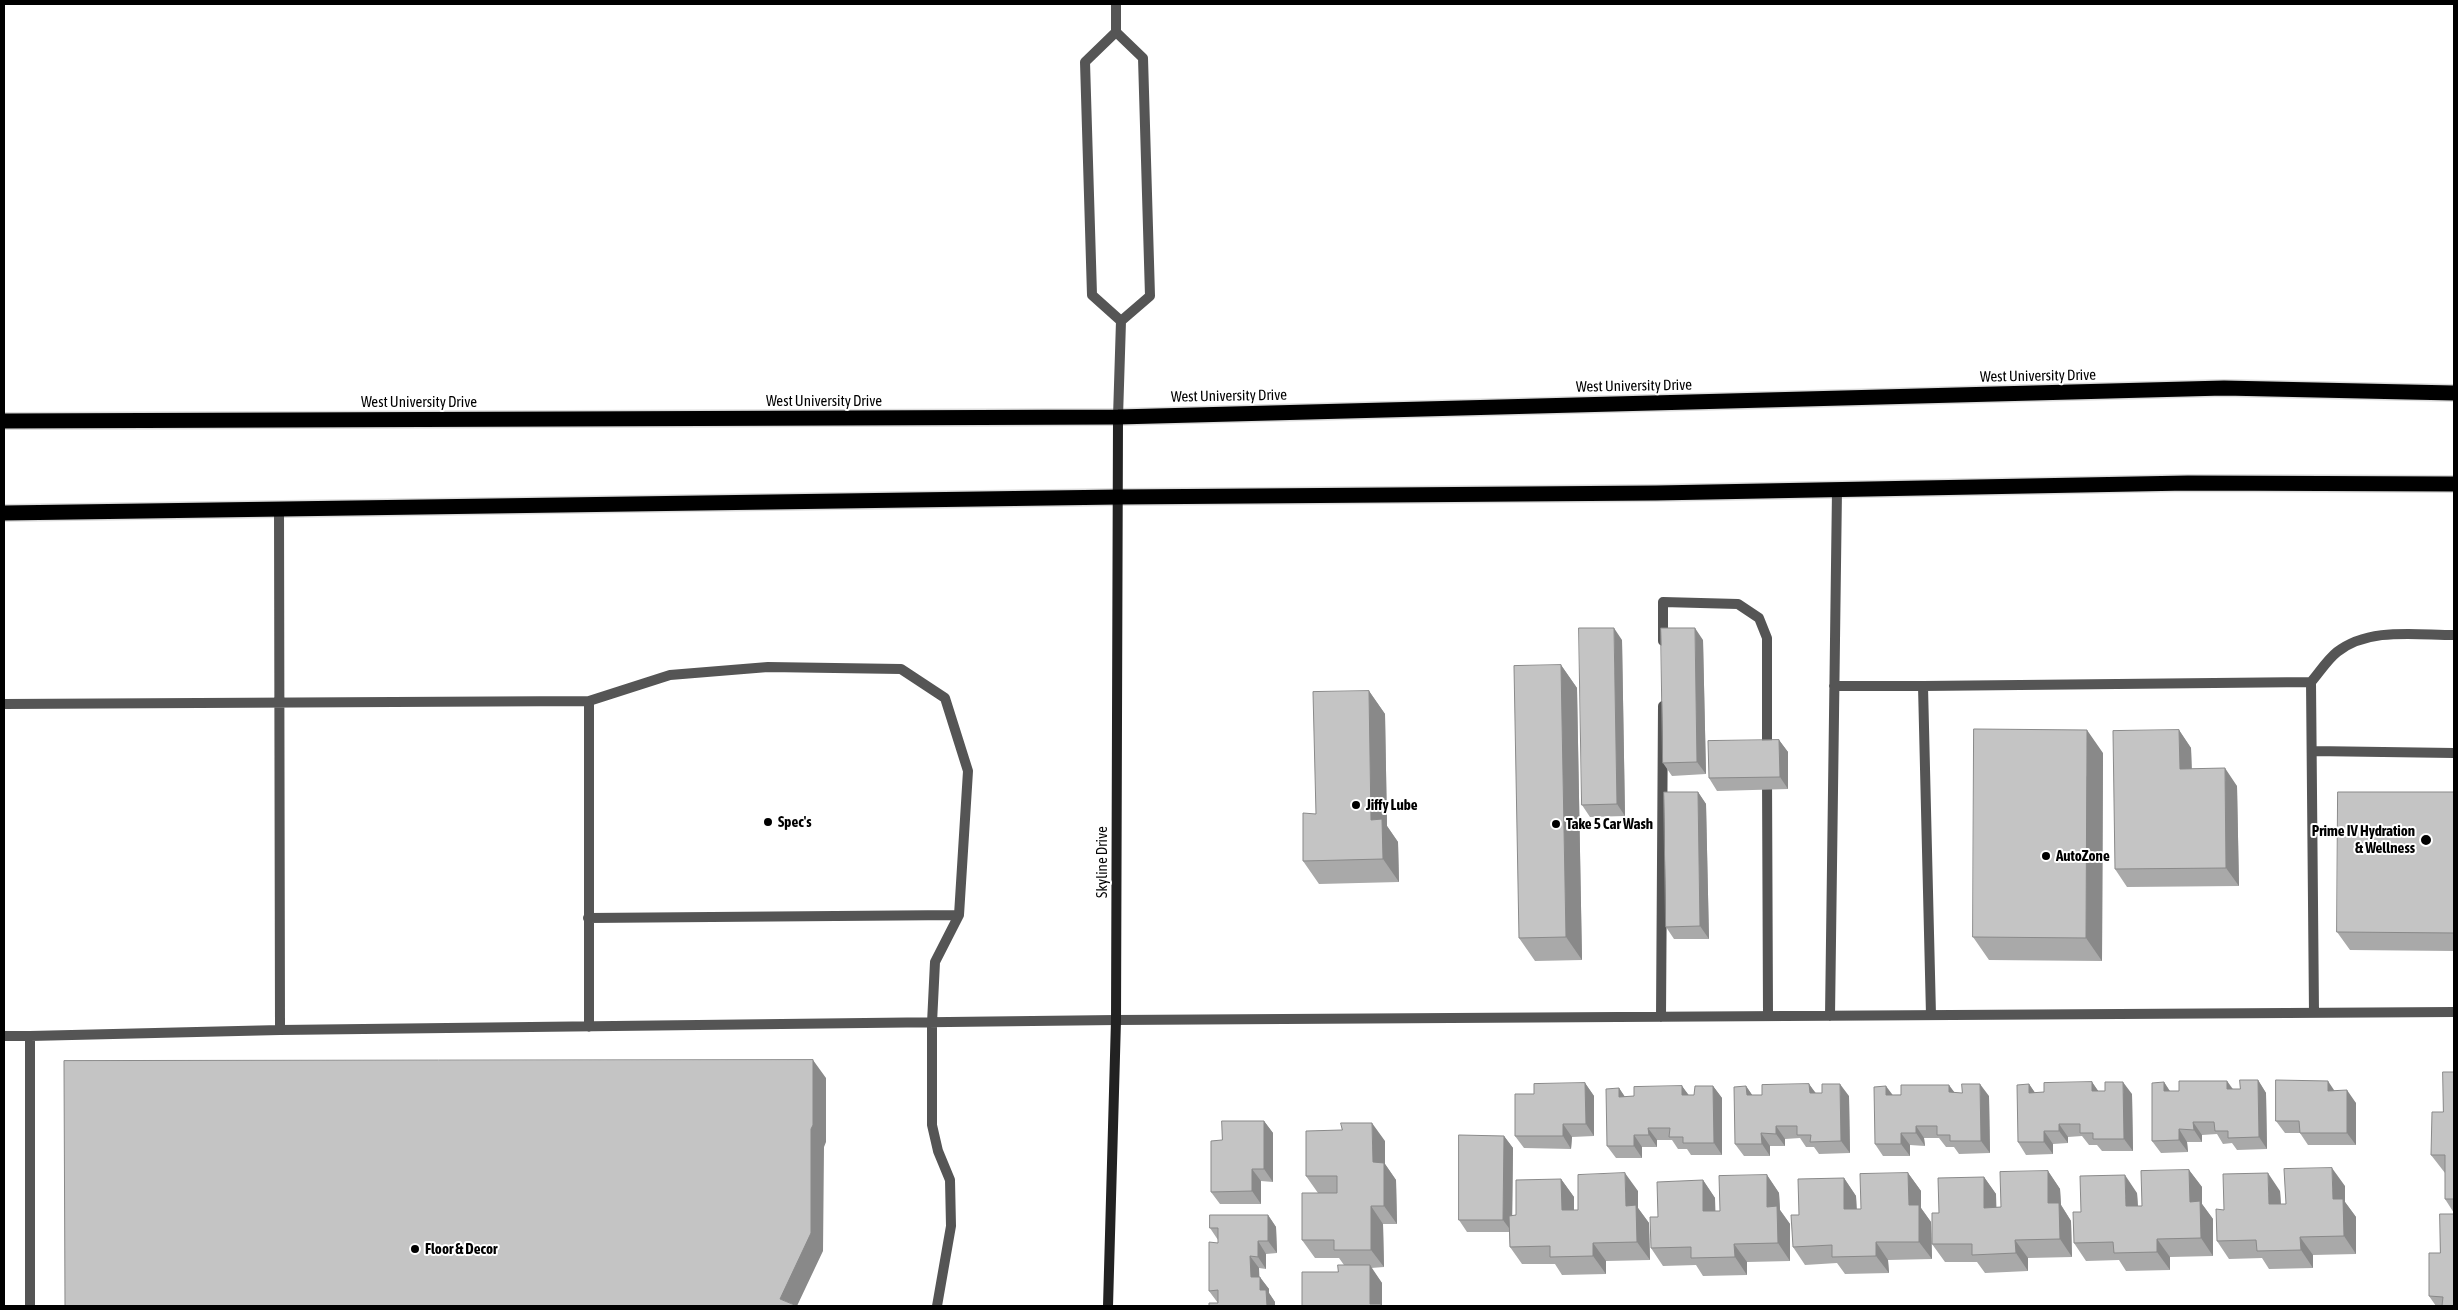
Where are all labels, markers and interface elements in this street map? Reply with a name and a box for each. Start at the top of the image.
street label: West University Drive [1980,366,2096,386]
street label: West University Drive [1576,376,1692,396]
street label: West University Drive [1171,386,1287,406]
street label: West University Drive [766,392,882,410]
street label: West University Drive [361,393,477,411]
place label: Jiffy Lube [1366,796,1418,814]
marker: Jiffy Lube [1350,799,1362,811]
place label: Spec's [778,813,811,831]
place label: Take 5 Car Wash [1566,815,1653,833]
marker: Spec's [762,816,774,828]
marker: Take 5 Car Wash [1550,818,1562,830]
place label: Prime IV Hydration & Wellness [2312,822,2415,857]
street label: Skyline Drive [1093,826,1111,898]
marker: Prime IV Hydration & Wellness [2419,833,2433,847]
place label: AutoZone [2056,847,2110,865]
marker: AutoZone [2040,850,2052,862]
place label: Floor & Decor [425,1240,497,1258]
marker: Floor & Decor [409,1243,421,1255]

